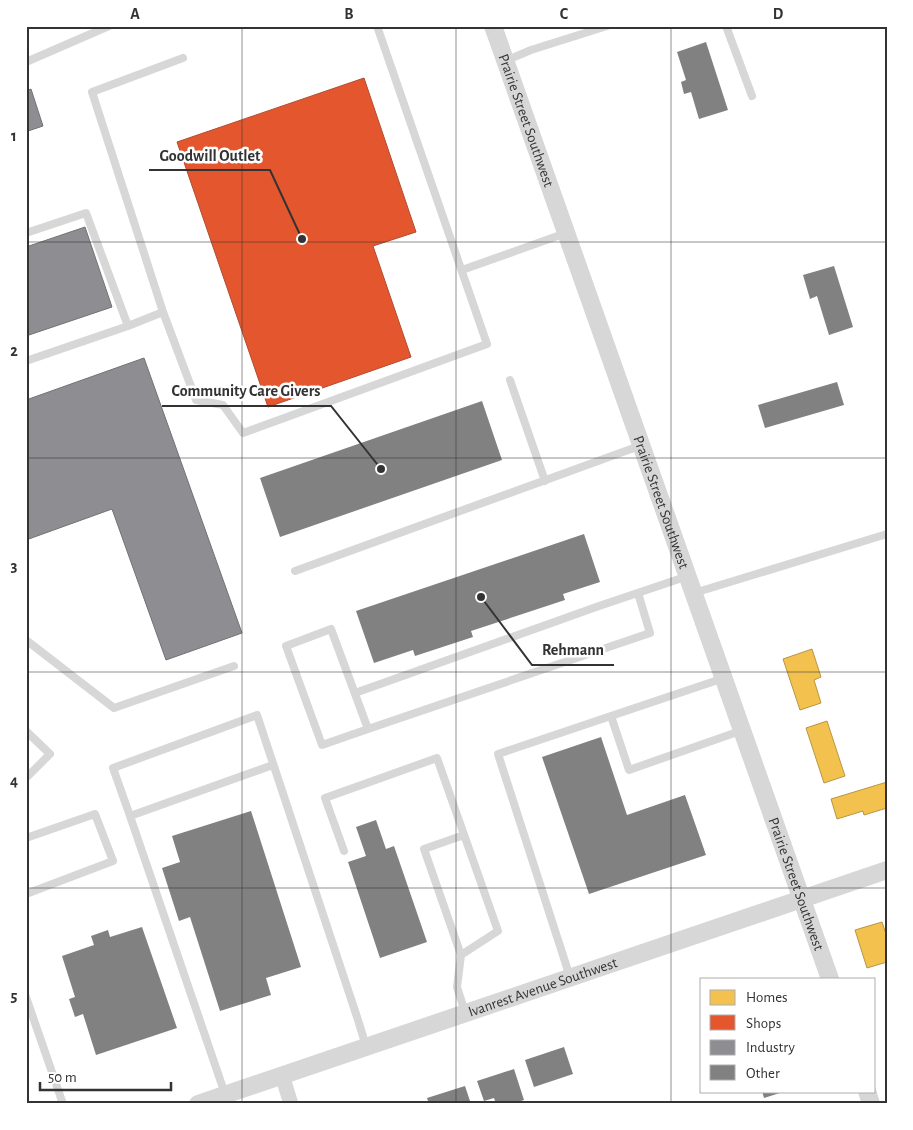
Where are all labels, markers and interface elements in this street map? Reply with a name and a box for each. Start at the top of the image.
text: A [130,6,140,22]
text: B [344,6,354,22]
text: C [560,6,569,22]
text: D [773,6,784,22]
street label: Prairie Street Southwest [496,52,557,189]
text: 1 [11,128,17,144]
callout: Goodwill Outlet [149,139,270,170]
text: Goodwill Outlet [160,148,261,164]
text: 2 [10,343,18,359]
callout: Community Care Givers [162,375,331,406]
text: Community Care Givers [172,383,320,400]
street label: Prairie Street Southwest [631,434,692,571]
text: 3 [11,558,18,574]
callout: Rehmann [532,634,614,665]
text: Rehmann [542,642,604,658]
text: 4 [10,773,18,789]
street label: Prairie Street Southwest [766,815,827,953]
street label: Ivanrest Avenue Southwest [466,955,619,1019]
legend [700,978,876,1092]
text: 5 [11,988,18,1004]
text: Homes [746,990,788,1005]
text: Shops [746,1016,781,1031]
text: Industry [746,1040,795,1055]
scale bar [40,1060,171,1092]
text: Other [746,1066,780,1081]
text: 50 m [48,1070,77,1085]

